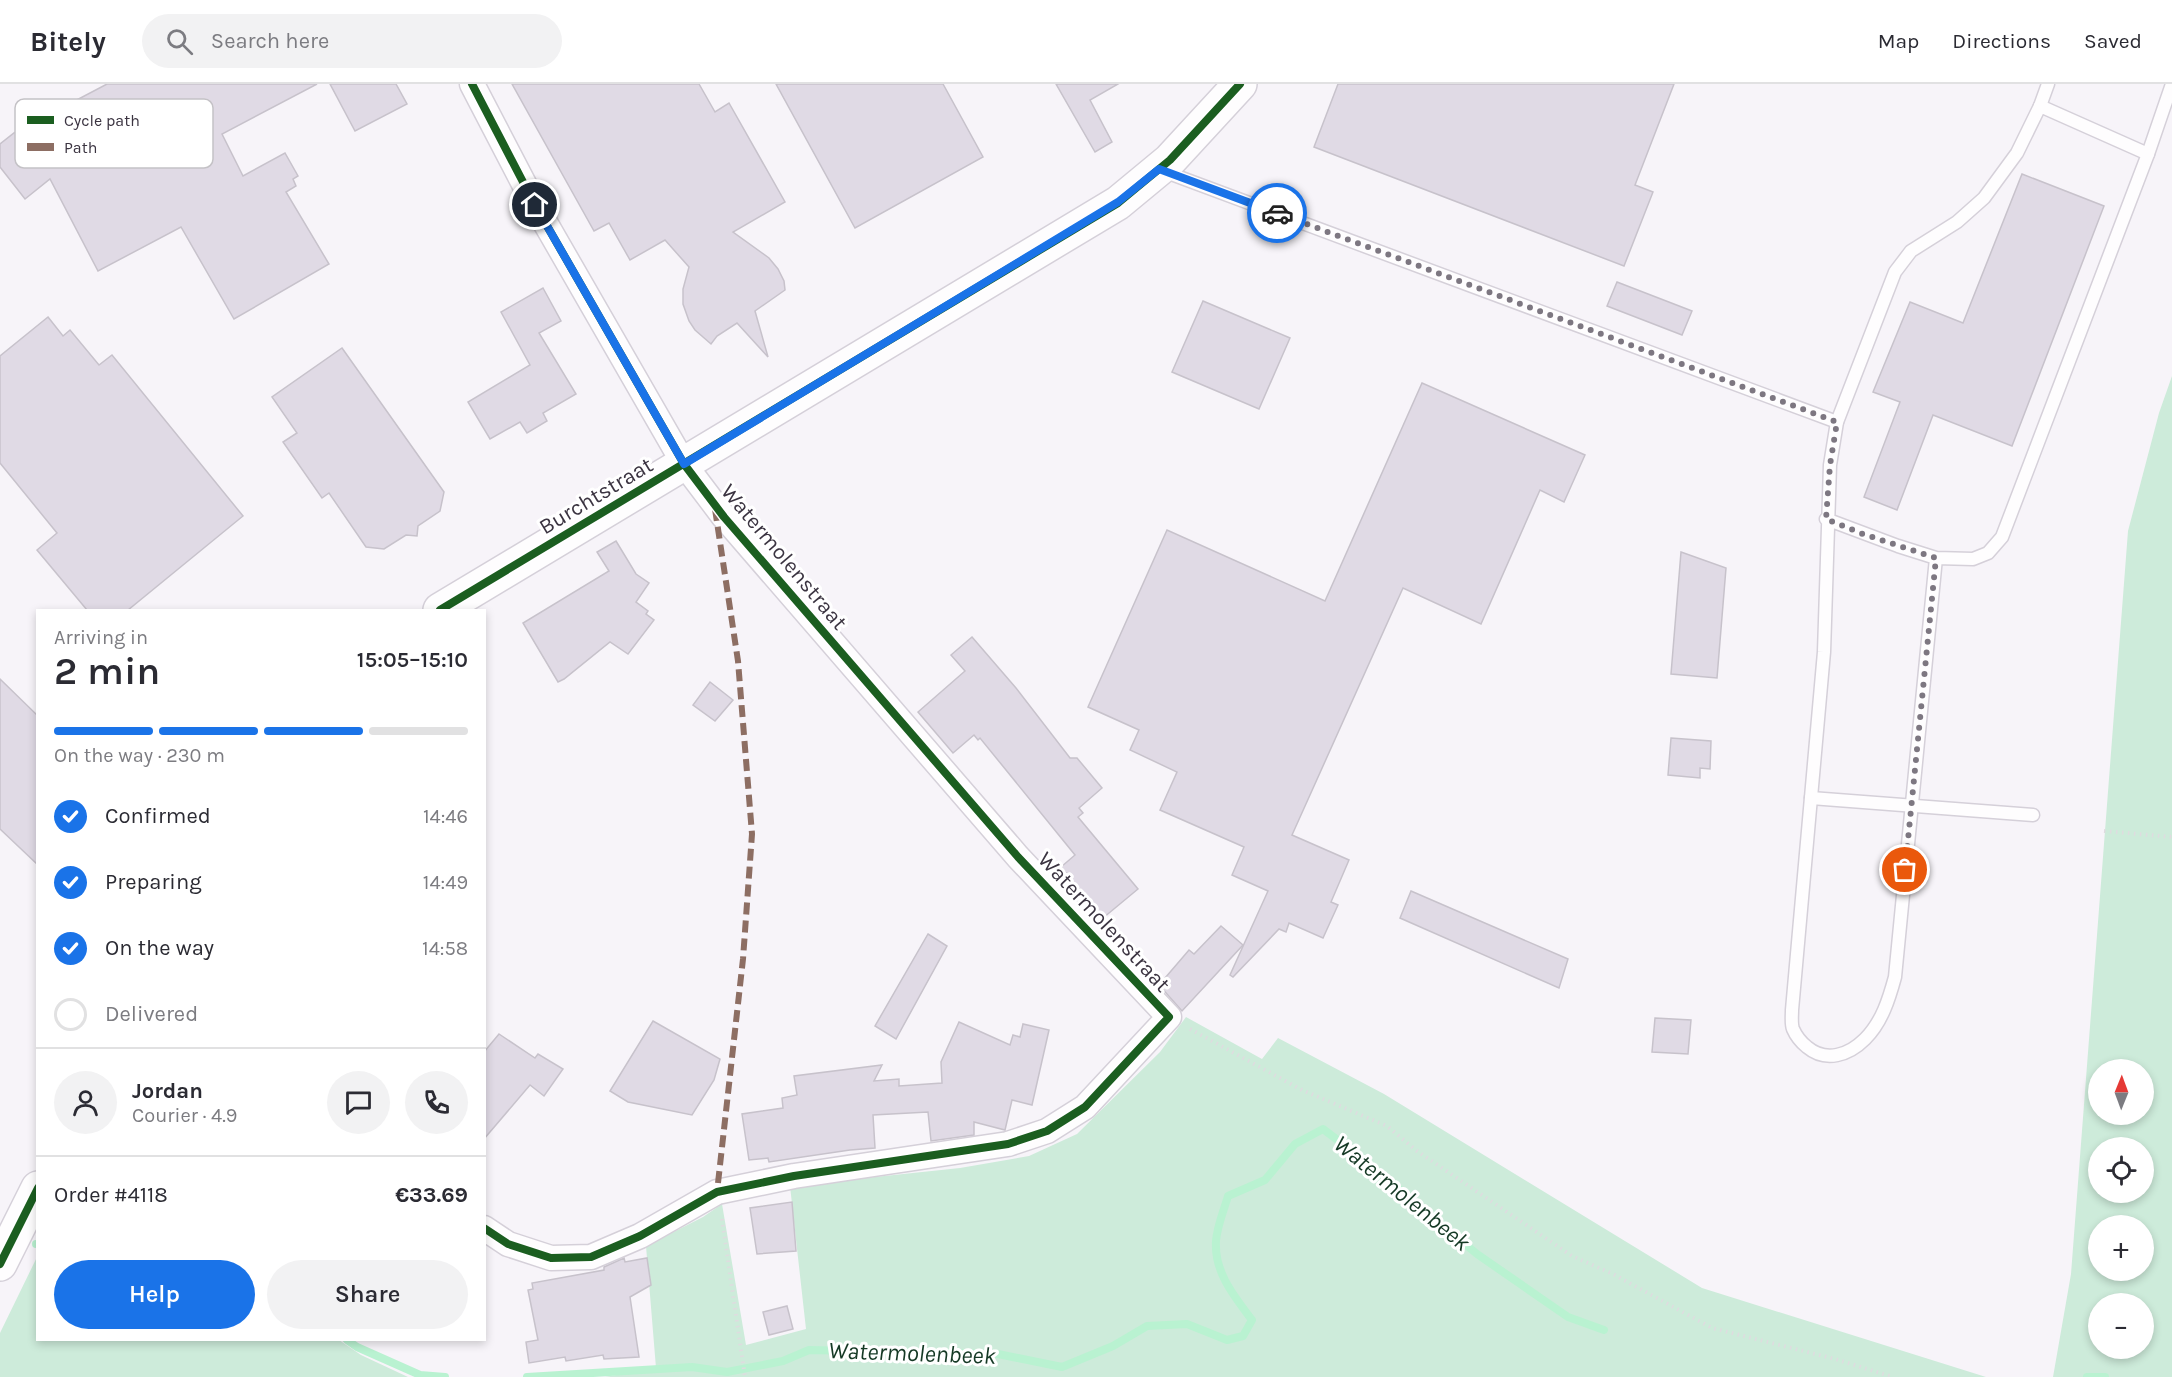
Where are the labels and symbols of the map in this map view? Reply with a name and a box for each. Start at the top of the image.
legend [15,99,213,168]
text: Cycle path [64,111,140,130]
text: Path [64,138,97,157]
pin [509,179,560,230]
courier [1247,183,1307,243]
street label: Burchtstraat [534,452,658,540]
street label: Watermolenstraat [715,479,853,635]
pin [1879,844,1930,895]
street label: Watermolenstraat [1032,847,1176,997]
north arrow [2088,1059,2154,1125]
water label: Watermolenbeek [1328,1129,1476,1257]
water label: Watermolenbeek [828,1336,997,1370]

